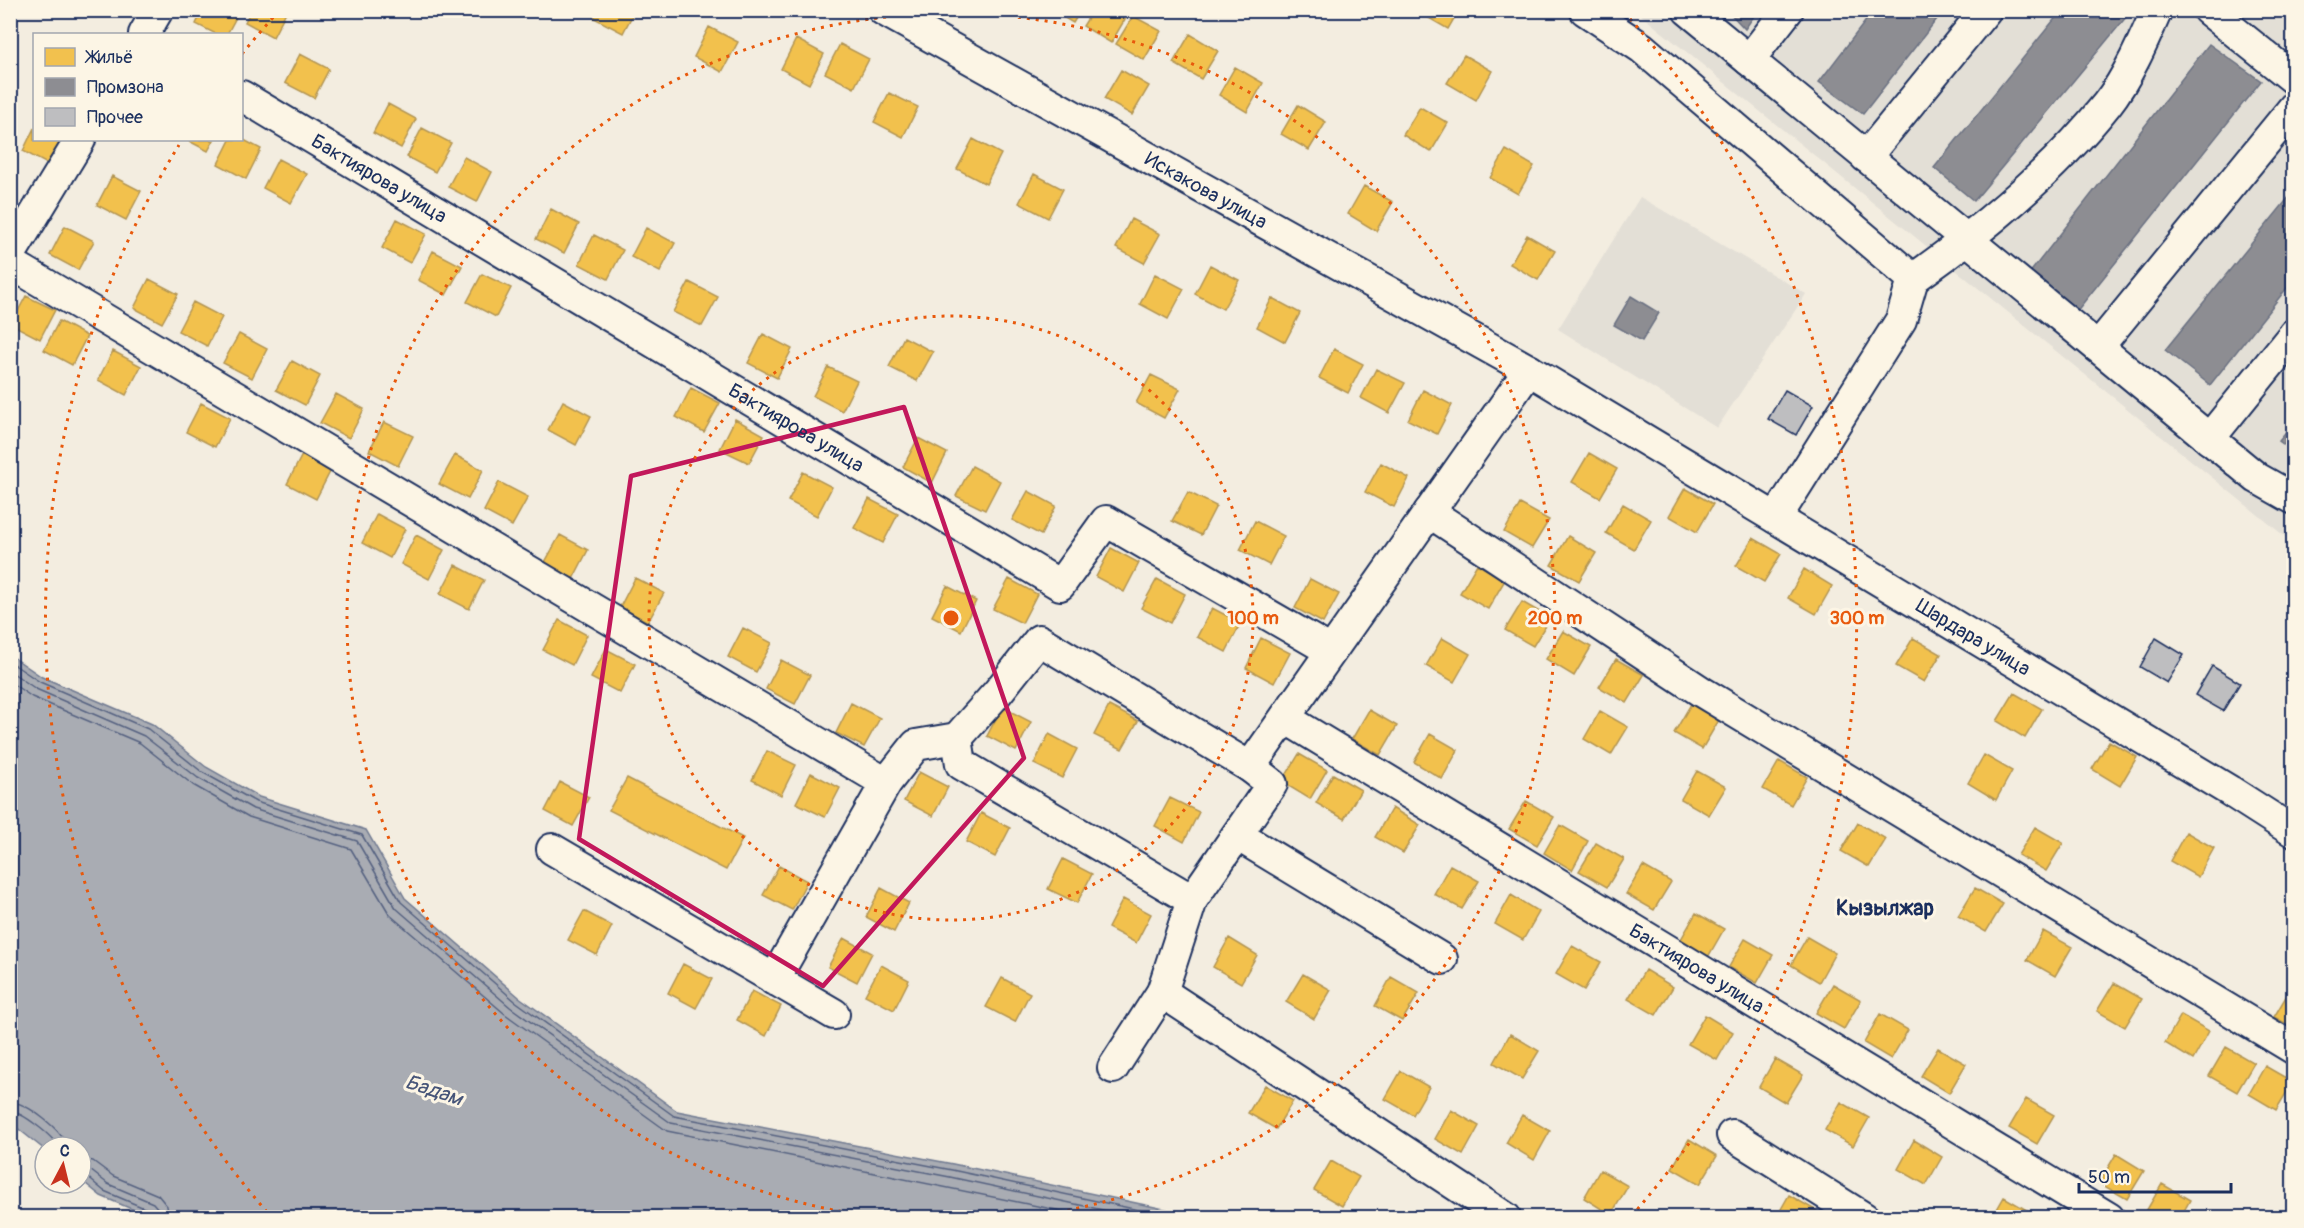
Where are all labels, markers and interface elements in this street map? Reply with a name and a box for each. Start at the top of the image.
legend [33,33,243,141]
text: Жильё [84,46,133,69]
text: Промзона [87,76,164,99]
text: Прочее [87,106,143,129]
street label: Бактиярова улица [307,128,451,229]
street label: Искакова улица [1140,146,1272,235]
street label: Бактиярова улица [724,378,869,478]
street label: Шардара улица [1911,593,2035,681]
text: 100 m [1227,607,1279,630]
text: 200 m [1528,607,1582,630]
text: 300 m [1830,607,1884,630]
centre of rings [941,608,961,628]
district label: Кызылжар [1836,894,1934,922]
street label: Бактиярова улица [1625,918,1769,1019]
water label: Бадам [402,1069,468,1113]
north arrow [33,1135,93,1195]
text: С [59,1141,71,1162]
scale bar [2079,1156,2230,1194]
text: 50 m [2088,1166,2130,1189]

